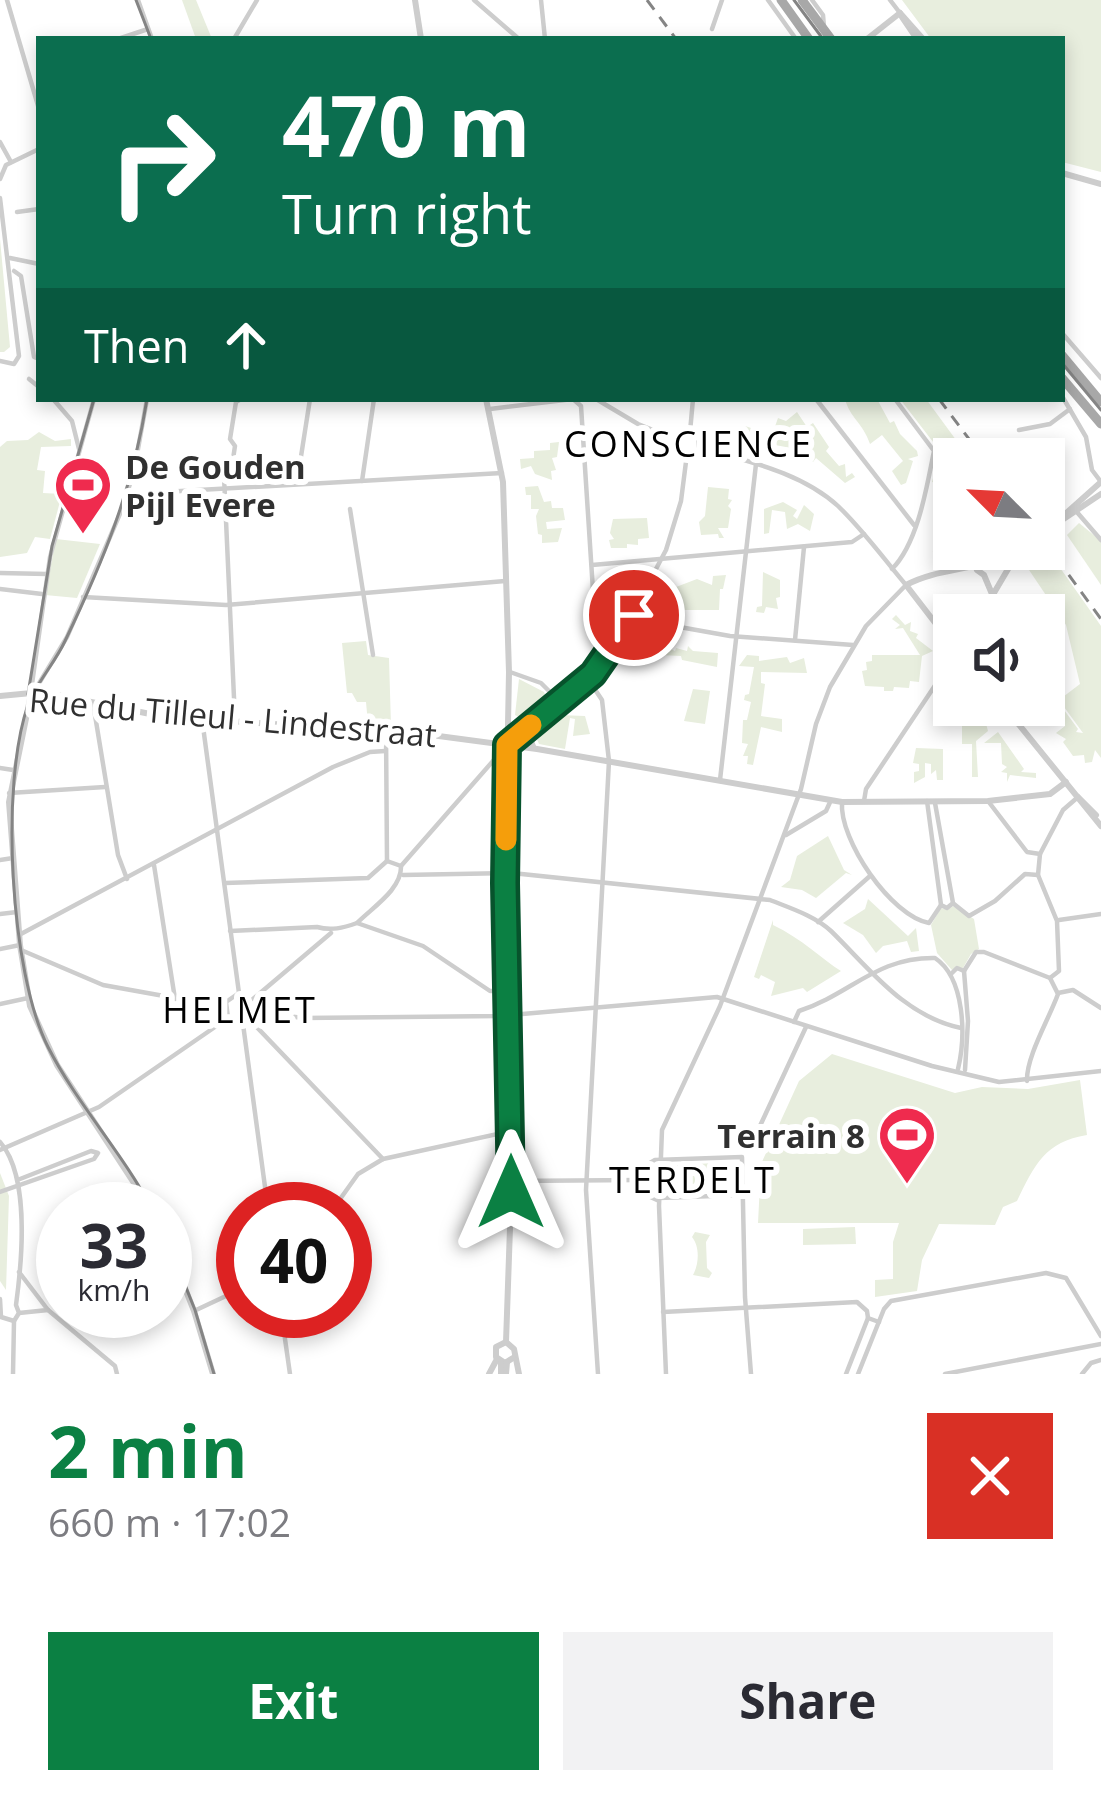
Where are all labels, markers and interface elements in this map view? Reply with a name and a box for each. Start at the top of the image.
text: 470 m [282,67,530,182]
icon: right [84,84,240,240]
text: Turn right [282,176,531,250]
icon: ahead [213,312,279,378]
text: Then [84,315,189,376]
district label: CONSCIENCE [564,419,814,468]
north arrow [933,438,1065,570]
map controls [933,438,1065,726]
place label: De Gouden Pijl Evere [125,444,306,527]
sports icon: De Gouden Pijl Evere [52,454,114,536]
pin [583,564,685,666]
icon: arrive [601,582,667,648]
button: sound [933,594,1065,726]
street label: Rue du Tilleul - Lindestraat [27,677,439,757]
district label: HELMET [162,985,318,1034]
sports icon: Terrain 8 [876,1104,938,1186]
place label: Terrain 8 [717,1113,865,1158]
position arrow [448,1129,574,1255]
district label: TERDELT [609,1155,777,1204]
speed limit sign: 40 [216,1182,372,1338]
text: 33 [80,1204,148,1286]
text: km/h [78,1269,150,1310]
text: 2 min [48,1401,248,1499]
button: close [927,1413,1053,1539]
text: 660 m · 17:02 [48,1495,291,1548]
button: Exit [48,1632,539,1770]
button: Share [563,1632,1053,1770]

